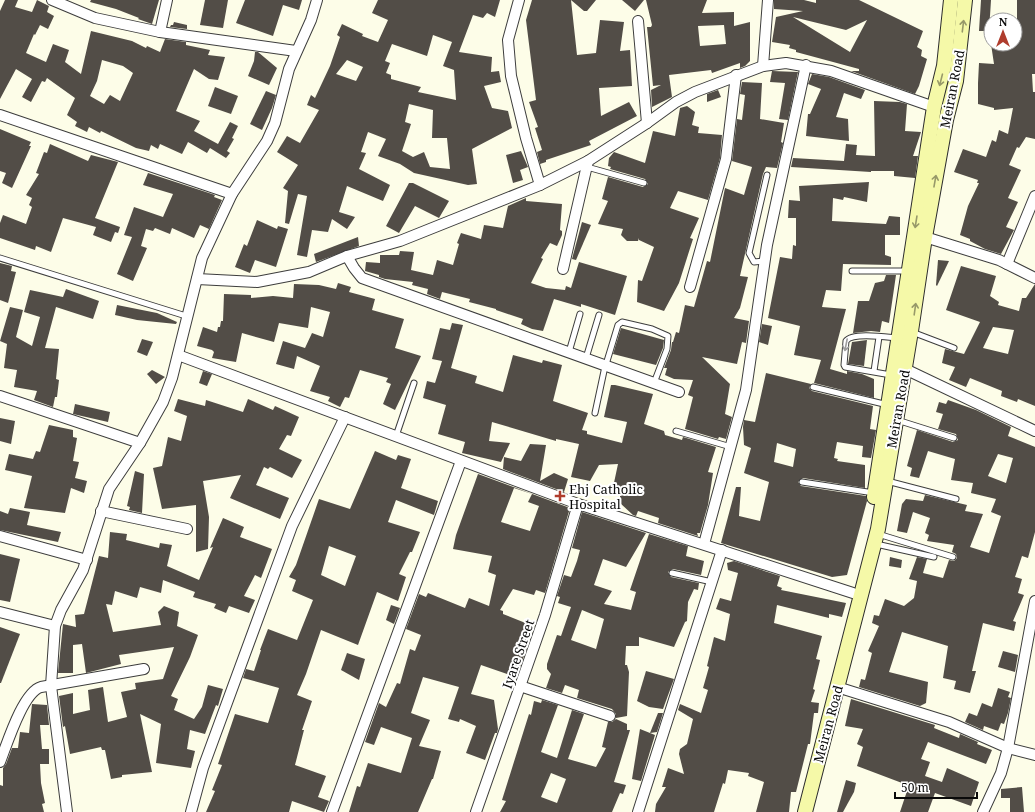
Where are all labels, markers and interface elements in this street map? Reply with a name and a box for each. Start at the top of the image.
north arrow [983,12,1023,52]
text: N [999,14,1008,29]
one-way arrow [959,19,967,32]
street label: Meiran Road [936,48,968,130]
one-way arrow [936,73,944,86]
one-way arrow [931,175,939,188]
one-way arrow [912,215,920,228]
one-way arrow [911,303,918,316]
one-way arrow [842,339,850,352]
street label: Meiran Road [882,368,914,450]
place label: Ehj Catholic Hospital [569,480,643,513]
marker: Ehj Catholic Hospital [554,490,566,502]
street label: Iyare Street [498,617,538,691]
street label: Meiran Road [809,683,847,765]
scale bar [895,774,977,800]
text: 50 m [901,779,929,796]

